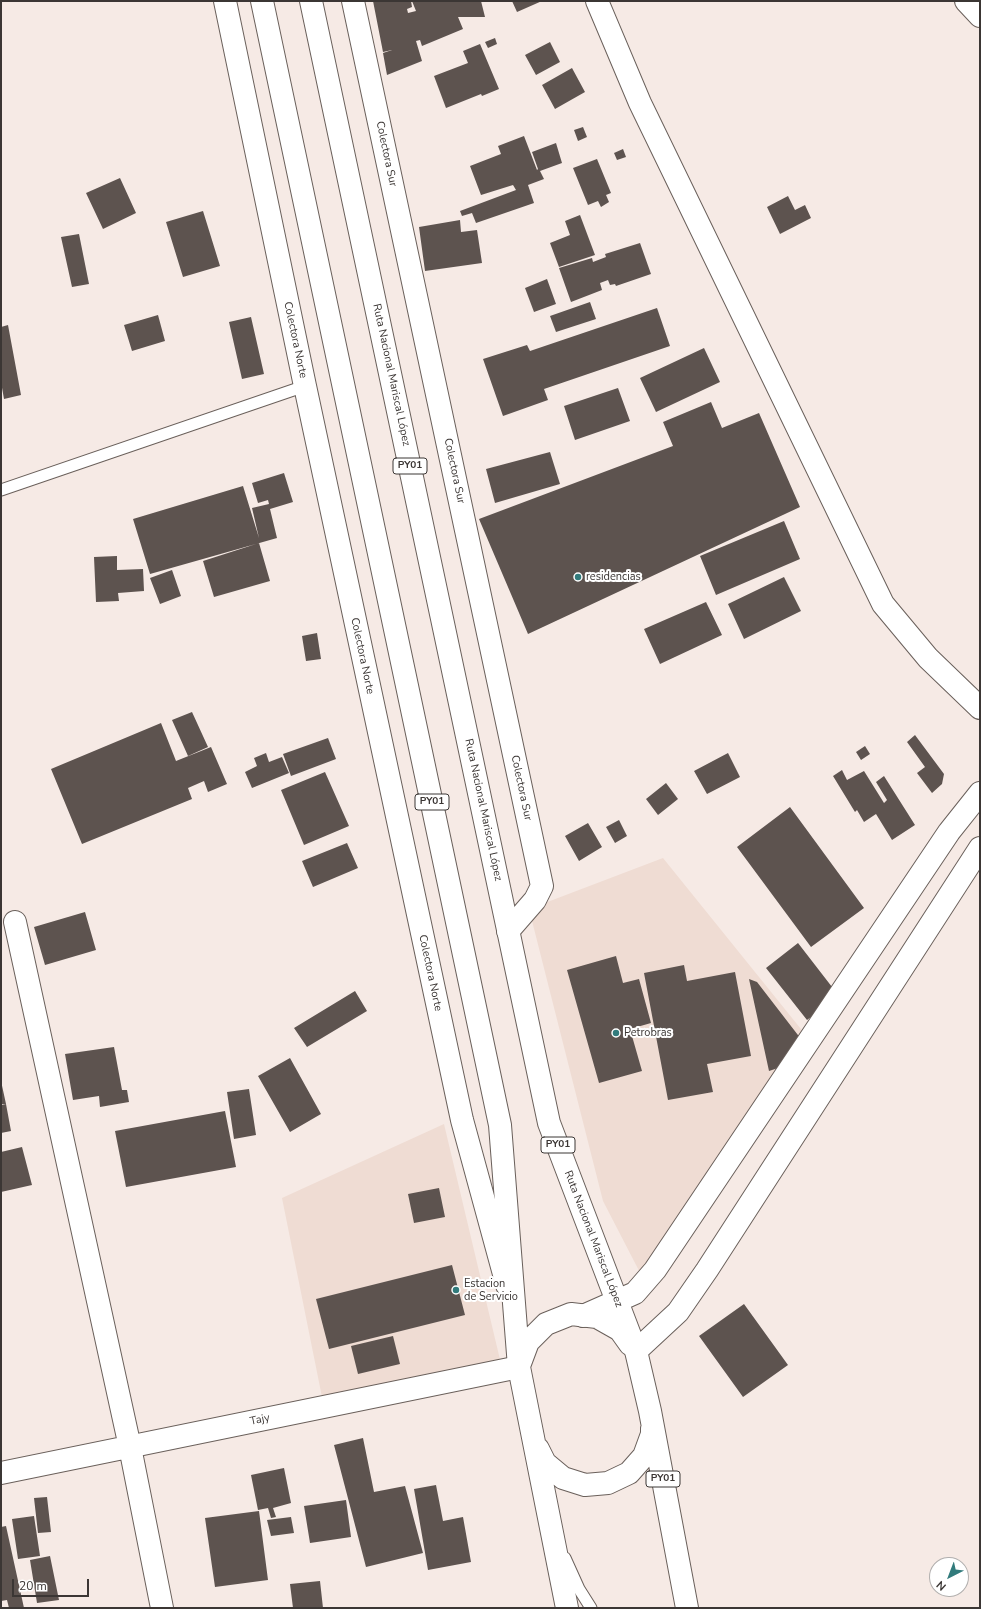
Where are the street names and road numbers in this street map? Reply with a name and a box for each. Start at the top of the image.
street label: Colectora Sur [373,120,399,188]
street label: Colectora Norte [280,301,310,379]
street label: Ruta Nacional Mariscal López [369,303,413,447]
street label: Colectora Sur [441,437,467,505]
road number: PY01 [393,458,427,474]
street label: Colectora Norte [347,617,377,695]
street label: Ruta Nacional Mariscal López [461,738,505,882]
street label: Colectora Sur [508,754,534,822]
road number: PY01 [415,794,449,810]
street label: Colectora Norte [415,934,445,1012]
road number: PY01 [541,1137,575,1153]
street label: Ruta Nacional Mariscal López [561,1169,625,1309]
street label: Tajy [249,1411,271,1429]
road number: PY01 [646,1471,680,1487]

